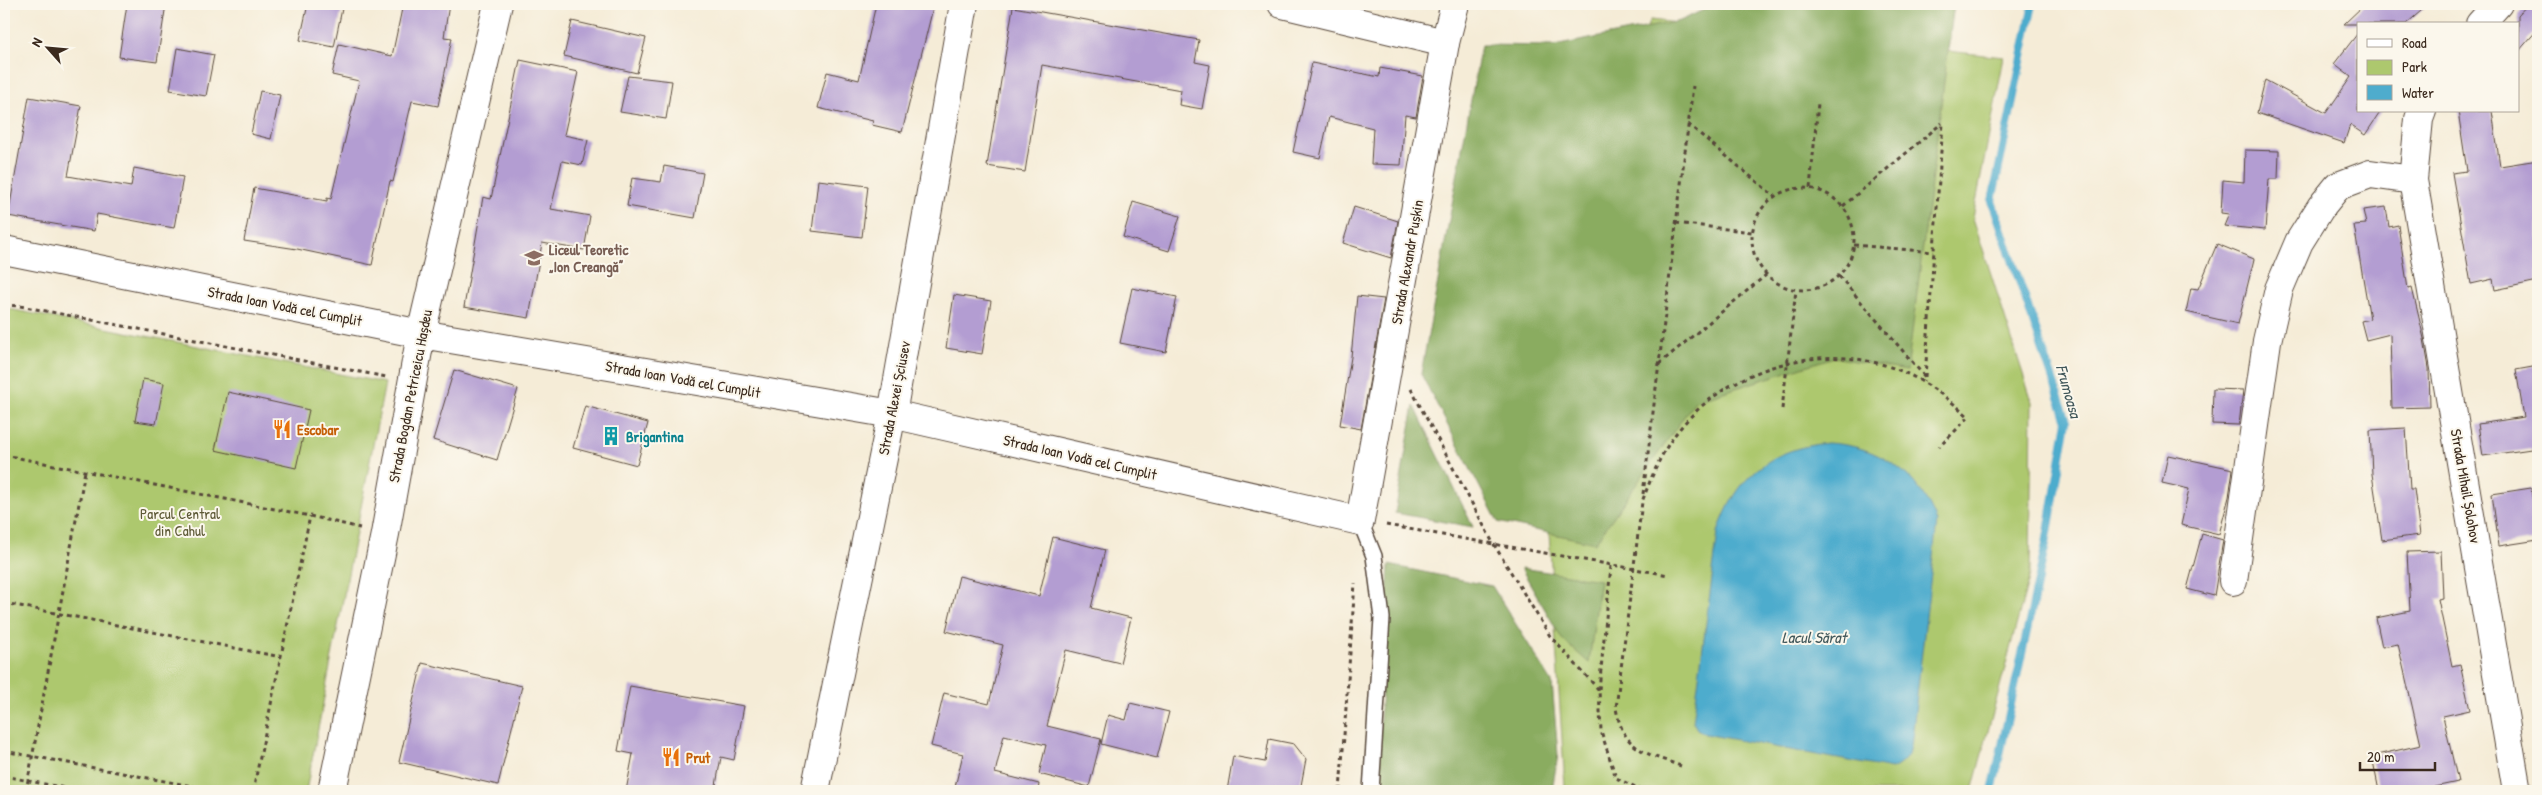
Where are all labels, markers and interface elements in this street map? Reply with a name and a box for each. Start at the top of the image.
north arrow [22,22,72,72]
legend [2357,22,2520,112]
text: Road [2402,32,2427,53]
text: N [26,34,46,50]
text: Park [2402,56,2427,77]
text: Water [2402,82,2434,103]
street label: Strada Alexandr Pușkin [1386,198,1428,326]
place label: Liceul Teoretic „Ion Creangă” [549,239,629,278]
school or university icon: Liceul Teoretic „Ion Creangă” [523,247,545,269]
street label: Strada Ioan Vodă cel Cumplit [206,281,365,331]
street label: Strada Bogdan Petriceicu Hașdeu [383,308,437,484]
street label: Strada Alexei Șciusev [873,339,915,457]
street label: Strada Ioan Vodă cel Cumplit [604,355,763,403]
water label: Frumoasa [2051,362,2088,422]
restaurant icon: Escobar [271,418,293,440]
place label: Escobar [297,419,339,440]
building icon: Brigantina [600,425,622,447]
place label: Brigantina [626,426,683,448]
street label: Strada Mihail Șolohov [2446,427,2486,545]
street label: Strada Ioan Vodă cel Cumplit [1001,429,1160,485]
park label: Parcul Central din Cahul [140,503,220,541]
water label: Lacul Sărat [1782,626,1849,648]
scale bar [2360,740,2434,772]
restaurant icon: Prut [660,746,682,768]
text: 20 m [2367,746,2394,767]
place label: Prut [686,747,711,768]

